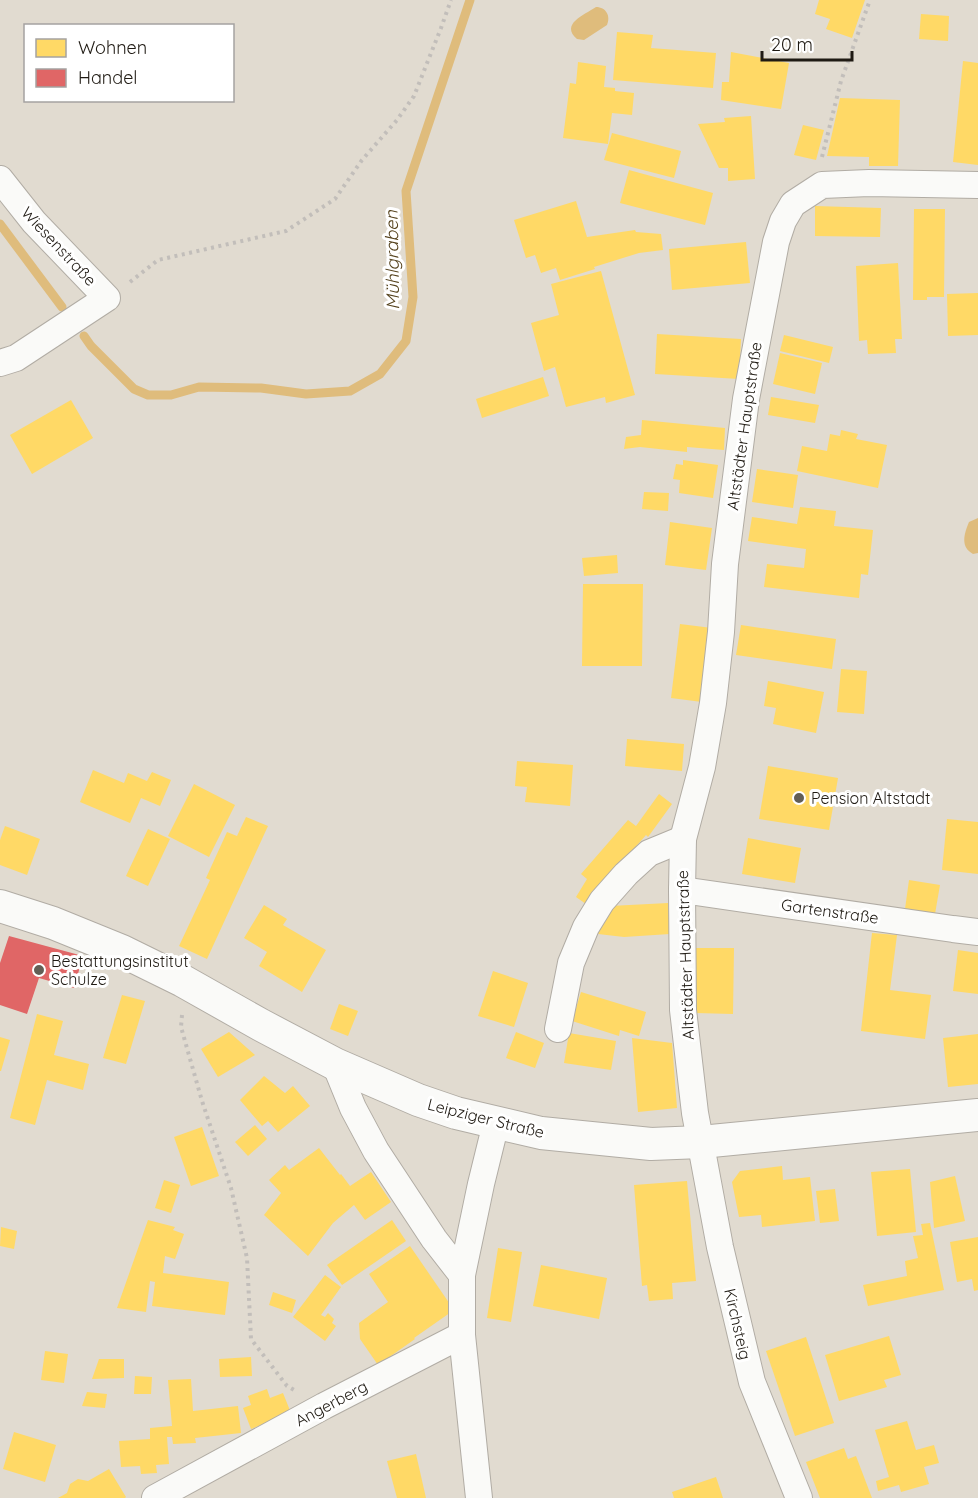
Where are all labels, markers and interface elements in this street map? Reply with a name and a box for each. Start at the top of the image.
legend [24,24,234,102]
scale bar [762,24,852,62]
text: 20 m [771,33,813,56]
text: Wohnen [78,36,147,59]
text: Handel [78,66,138,89]
street label: Wiesenstraße [17,202,101,290]
water label: Mühlgraben [380,209,404,310]
street label: Altstädter Hauptstraße [722,340,766,512]
place label: Pension Altstadt [811,788,930,808]
marker: Pension Altstadt [792,791,806,805]
street label: Altstädter Hauptstraße [672,870,698,1040]
street label: Gartenstraße [780,894,880,928]
place label: Bestattungsinstitut Schulze [51,951,189,989]
marker: Bestattungsinstitut Schulze [32,963,46,977]
street label: Leipziger Straße [426,1094,546,1142]
street label: Kirchsteig [720,1286,756,1362]
street label: Angerberg [291,1376,371,1430]

